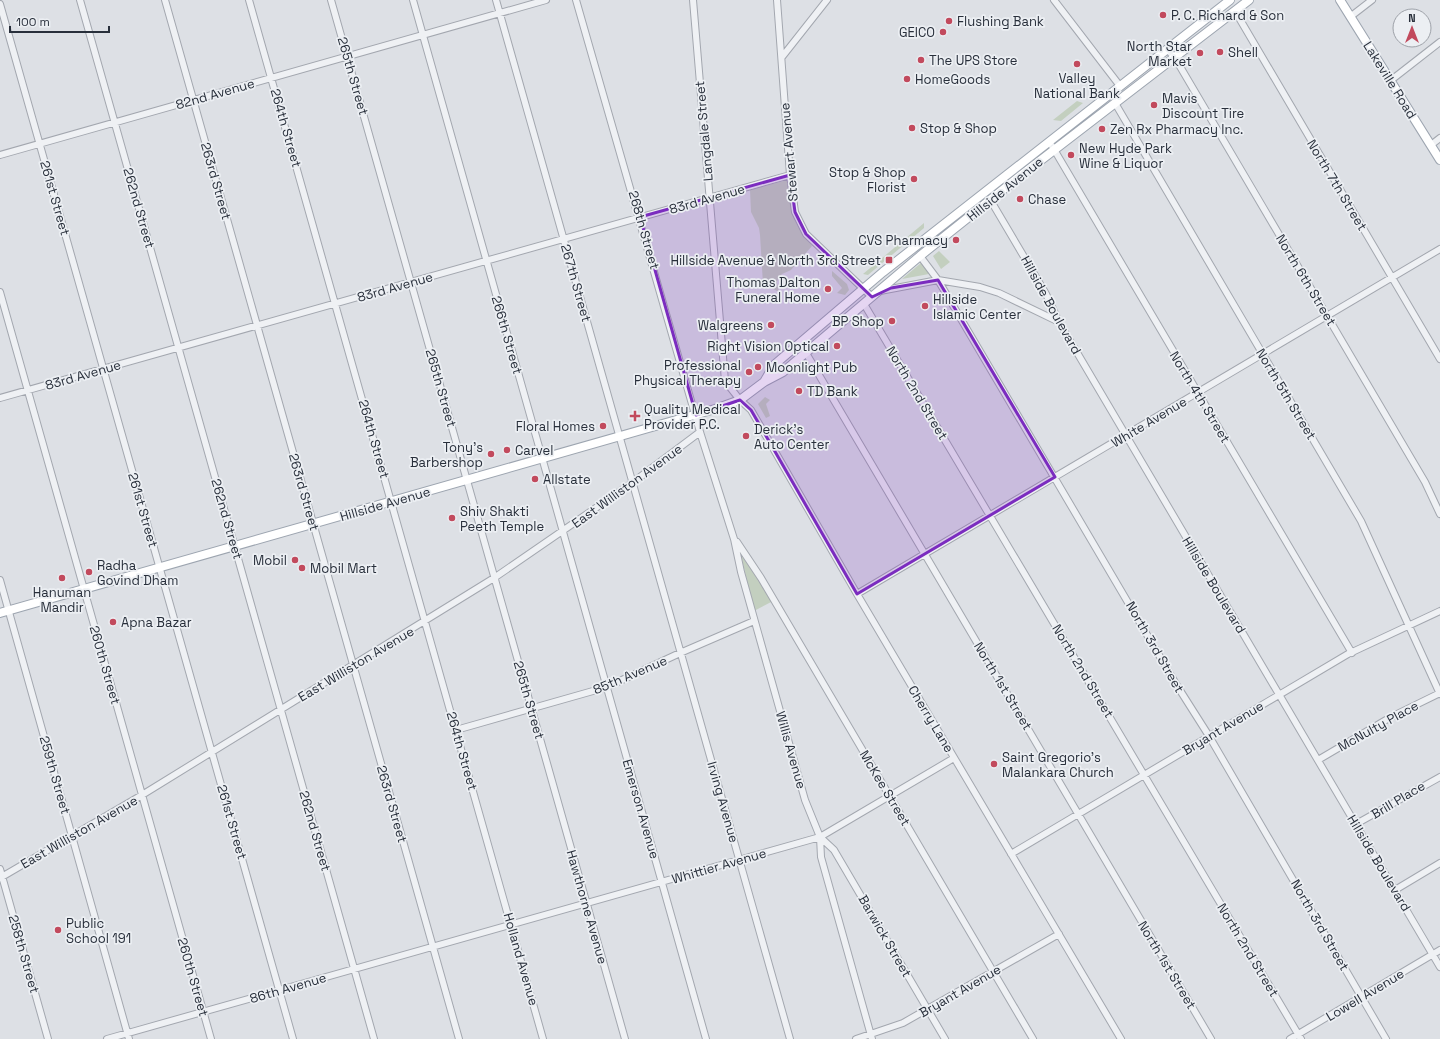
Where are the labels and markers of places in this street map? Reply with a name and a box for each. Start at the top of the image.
place label: P. C. Richard & Son [1171,7,1284,24]
marker: P. C. Richard & Son [1158,10,1168,20]
place label: Flushing Bank [957,13,1044,30]
marker: Flushing Bank [944,16,954,26]
place label: GEICO [899,24,935,41]
marker: GEICO [938,27,948,37]
place label: North Star Market [1127,38,1192,70]
place label: Shell [1228,44,1258,61]
marker: Shell [1215,47,1225,57]
marker: North Star Market [1195,48,1205,58]
place label: The UPS Store [929,52,1018,69]
marker: The UPS Store [916,55,926,65]
marker: Valley National Bank [1072,59,1082,69]
place label: Valley National Bank [1034,70,1120,102]
place label: HomeGoods [915,71,990,88]
marker: HomeGoods [902,74,912,84]
place label: Mavis Discount Tire [1162,90,1244,122]
marker: Mavis Discount Tire [1149,100,1159,110]
place label: Stop & Shop [920,120,997,137]
place label: Zen Rx Pharmacy Inc. [1110,121,1243,138]
marker: Stop & Shop [907,123,917,133]
marker: Zen Rx Pharmacy Inc. [1097,124,1107,134]
place label: New Hyde Park Wine & Liquor [1079,140,1172,172]
marker: New Hyde Park Wine & Liquor [1066,150,1076,160]
place label: Stop & Shop Florist [829,164,906,196]
marker: Stop & Shop Florist [909,174,919,184]
place label: Chase [1028,191,1066,208]
marker: Chase [1015,194,1025,204]
place label: CVS Pharmacy [858,232,948,249]
marker: CVS Pharmacy [951,235,961,245]
place label: Hillside Avenue & North 3rd Street [670,252,881,269]
marker: Hillside Avenue & North 3rd Street [884,255,894,265]
place label: Thomas Dalton Funeral Home [727,274,820,306]
marker: Thomas Dalton Funeral Home [823,284,833,294]
place label: Hillside Islamic Center [933,291,1021,323]
marker: Hillside Islamic Center [920,301,930,311]
place label: BP Shop [832,313,884,330]
marker: BP Shop [887,316,897,326]
place label: Walgreens [698,317,763,334]
marker: Walgreens [766,320,776,330]
place label: Right Vision Optical [707,338,829,355]
marker: Right Vision Optical [832,341,842,351]
place label: Professional Physical Therapy [634,357,741,389]
place label: Moonlight Pub [766,359,857,376]
marker: Moonlight Pub [753,362,763,372]
marker: Professional Physical Therapy [744,367,754,377]
place label: TD Bank [807,383,858,400]
marker: TD Bank [794,386,804,396]
place label: Quality Medical Provider P.C. [644,401,741,433]
marker: Quality Medical Provider P.C. [629,410,641,422]
place label: Floral Homes [516,418,595,435]
marker: Floral Homes [598,421,608,431]
place label: Derick's Auto Center [754,421,830,453]
marker: Derick's Auto Center [741,431,751,441]
place label: Tony’s Barbershop [410,439,483,471]
place label: Carvel [515,442,553,459]
marker: Carvel [502,445,512,455]
marker: Tony’s Barbershop [486,449,496,459]
place label: Allstate [543,471,591,488]
marker: Allstate [530,474,540,484]
place label: Shiv Shakti Peeth Temple [460,503,544,535]
marker: Shiv Shakti Peeth Temple [447,513,457,523]
place label: Mobil [253,552,287,569]
marker: Mobil [290,555,300,565]
place label: Radha Govind Dham [97,557,178,589]
place label: Mobil Mart [310,560,377,577]
marker: Mobil Mart [297,563,307,573]
marker: Radha Govind Dham [84,567,94,577]
marker: Hanuman Mandir [57,573,67,583]
place label: Hanuman Mandir [33,584,91,616]
place label: Apna Bazar [121,614,192,631]
marker: Apna Bazar [108,617,118,627]
place label: Saint Gregorio's Malankara Church [1002,749,1114,781]
marker: Saint Gregorio's Malankara Church [989,759,999,769]
place label: Public School 191 [66,915,131,947]
marker: Public School 191 [53,925,63,935]

